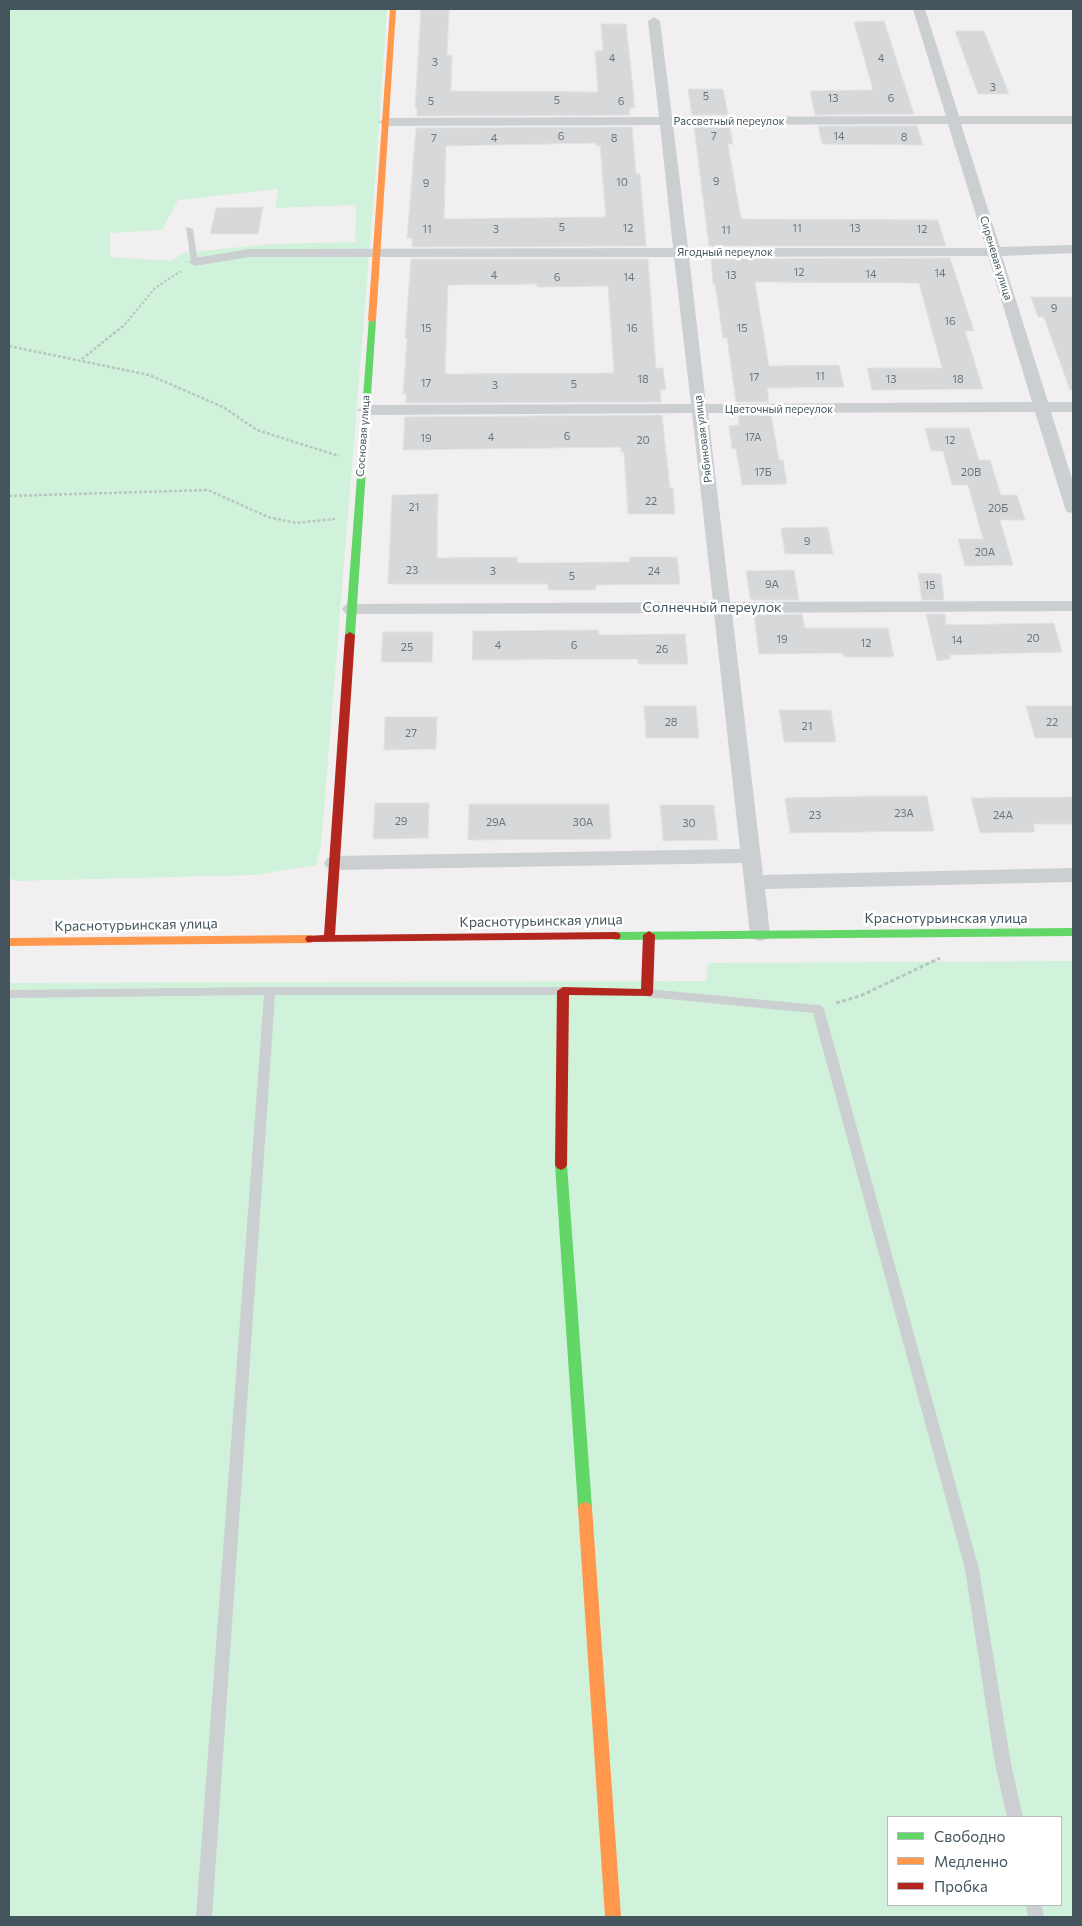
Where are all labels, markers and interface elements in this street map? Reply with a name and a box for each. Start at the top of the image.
house number: 4 [609,51,615,65]
house number: 4 [878,51,884,65]
house number: 3 [432,55,438,69]
house number: 3 [990,80,996,94]
house number: 5 [703,89,709,103]
house number: 13 [828,91,838,105]
house number: 6 [888,91,894,105]
house number: 5 [554,93,560,107]
house number: 5 [428,94,434,108]
house number: 6 [618,94,624,108]
street label: Рассветный переулок [673,114,785,128]
house number: 6 [558,129,564,143]
house number: 7 [711,129,717,143]
house number: 14 [833,129,845,143]
house number: 8 [901,130,907,144]
house number: 7 [431,131,437,145]
house number: 4 [491,131,497,145]
house number: 8 [611,131,617,145]
house number: 9 [713,174,719,188]
house number: 10 [616,175,628,189]
house number: 9 [423,176,429,190]
street label: Сиреневая улица [977,214,1015,302]
house number: 5 [559,220,565,234]
house number: 12 [623,221,633,235]
house number: 11 [792,221,802,235]
house number: 13 [850,221,860,235]
house number: 11 [422,222,432,236]
house number: 3 [493,222,499,236]
house number: 12 [917,222,927,236]
house number: 11 [721,223,731,237]
street label: Ягодный переулок [677,245,773,259]
house number: 12 [794,265,804,279]
house number: 14 [934,266,946,280]
house number: 14 [865,267,877,281]
house number: 4 [491,268,497,282]
house number: 13 [726,268,736,282]
house number: 6 [554,270,560,284]
house number: 14 [623,270,635,284]
house number: 9 [1051,301,1057,315]
house number: 16 [944,314,956,328]
house number: 15 [420,321,432,335]
house number: 16 [626,321,638,335]
house number: 15 [736,321,748,335]
house number: 11 [815,369,825,383]
house number: 17 [749,370,759,384]
house number: 18 [637,372,649,386]
house number: 13 [886,372,896,386]
house number: 18 [952,372,964,386]
house number: 17 [421,376,431,390]
house number: 5 [571,377,577,391]
house number: 3 [492,378,498,392]
street label: Сосновая улица [354,395,372,477]
street label: Рябиновая улица [691,395,715,483]
street label: Цветочный переулок [725,402,833,416]
house number: 6 [564,429,570,443]
house number: 4 [488,430,494,444]
house number: 17А [744,430,762,444]
house number: 19 [420,431,432,445]
house number: 20 [636,433,650,447]
house number: 12 [945,433,955,447]
house number: 17Б [754,465,772,479]
house number: 20В [961,465,981,479]
house number: 22 [645,494,657,508]
house number: 21 [409,500,419,514]
house number: 20Б [988,501,1008,515]
house number: 9 [804,534,810,548]
house number: 20А [975,545,995,559]
house number: 23 [406,563,418,577]
house number: 3 [490,564,496,578]
house number: 24 [648,564,660,578]
house number: 5 [569,569,575,583]
house number: 9А [765,577,779,591]
house number: 15 [924,578,936,592]
street label: Солнечный переулок [642,599,782,615]
house number: 20 [1026,631,1040,645]
house number: 19 [776,632,788,646]
house number: 14 [951,633,963,647]
house number: 12 [861,636,871,650]
house number: 4 [495,638,501,652]
house number: 6 [571,638,577,652]
house number: 25 [401,640,413,654]
house number: 26 [656,642,668,656]
house number: 28 [665,715,677,729]
house number: 22 [1046,715,1058,729]
house number: 21 [802,719,812,733]
house number: 27 [405,726,417,740]
house number: 23А [894,806,914,820]
house number: 23 [809,808,821,822]
house number: 24А [993,808,1013,822]
house number: 29 [395,814,407,828]
house number: 29А [486,815,506,829]
house number: 30А [573,815,593,829]
house number: 30 [682,816,696,830]
street label: Краснотурьинская улица [864,910,1028,926]
street label: Краснотурьинская улица [459,911,623,931]
street label: Краснотурьинская улица [54,915,218,935]
legend [887,1816,1062,1906]
text: Свободно [934,1827,1005,1845]
text: Медленно [934,1852,1008,1870]
text: Пробка [934,1877,988,1895]

